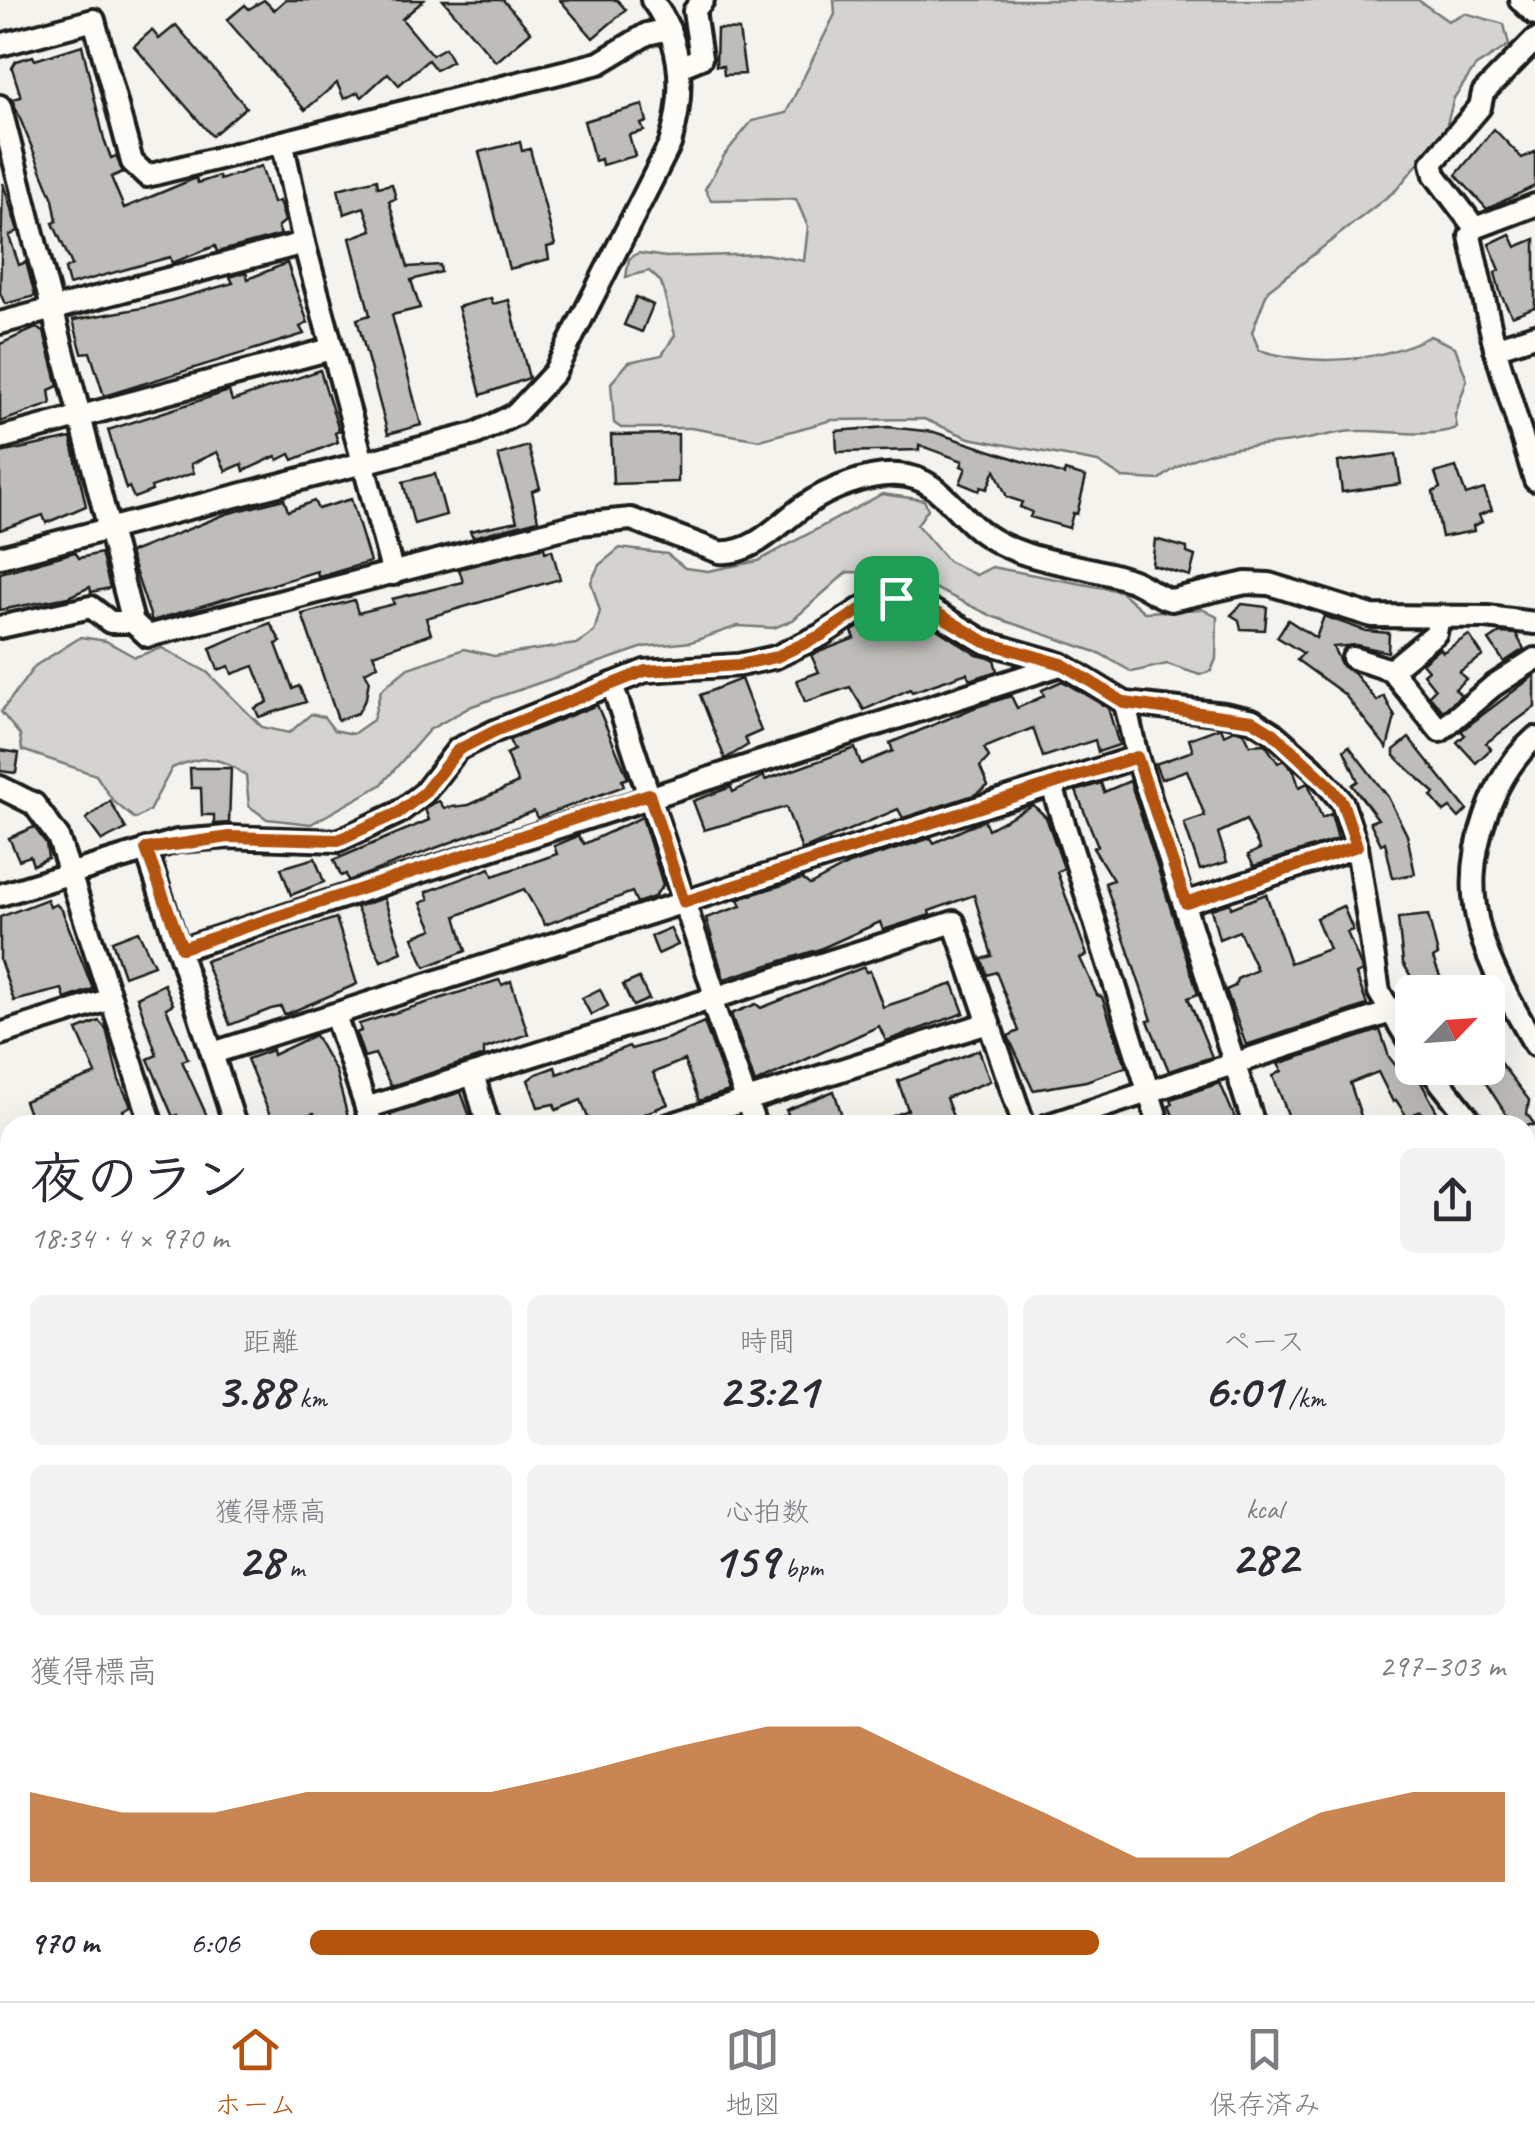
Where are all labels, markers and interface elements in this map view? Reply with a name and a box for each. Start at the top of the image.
pin [854,556,939,641]
icon: arrive [869,571,924,626]
north arrow [1395,975,1505,1085]
map controls [1395,975,1505,1085]
text: 夜のラン [30,1144,250,1214]
button: share [1400,1148,1505,1253]
text: 18:34 · 4 × 970 m [30,1217,228,1258]
text: 距離 [243,1324,299,1359]
text: 時間 [739,1324,796,1359]
text: ペース [1223,1324,1305,1359]
text: 3.88 [215,1359,292,1422]
text: 23:21 [718,1359,817,1422]
text: 6:01 [1203,1359,1282,1422]
text: km [292,1380,327,1415]
text: /km [1282,1380,1325,1415]
text: kcal [1246,1491,1283,1526]
text: 獲得標高 [215,1494,327,1529]
text: 心拍数 [725,1494,810,1529]
text: 282 [1230,1526,1298,1589]
text: 28 [237,1529,282,1592]
text: 159 [712,1529,778,1592]
text: m [282,1550,305,1585]
text: bpm [778,1550,823,1585]
text: 297–303 m [1379,1645,1505,1686]
text: 獲得標高 [30,1651,158,1692]
text: 970 m [30,1922,99,1963]
text: 6:06 [190,1922,240,1963]
tab: ホーム [214,2022,297,2122]
tab: 地図 [725,2022,781,2122]
tab: 保存済み [1209,2022,1321,2122]

